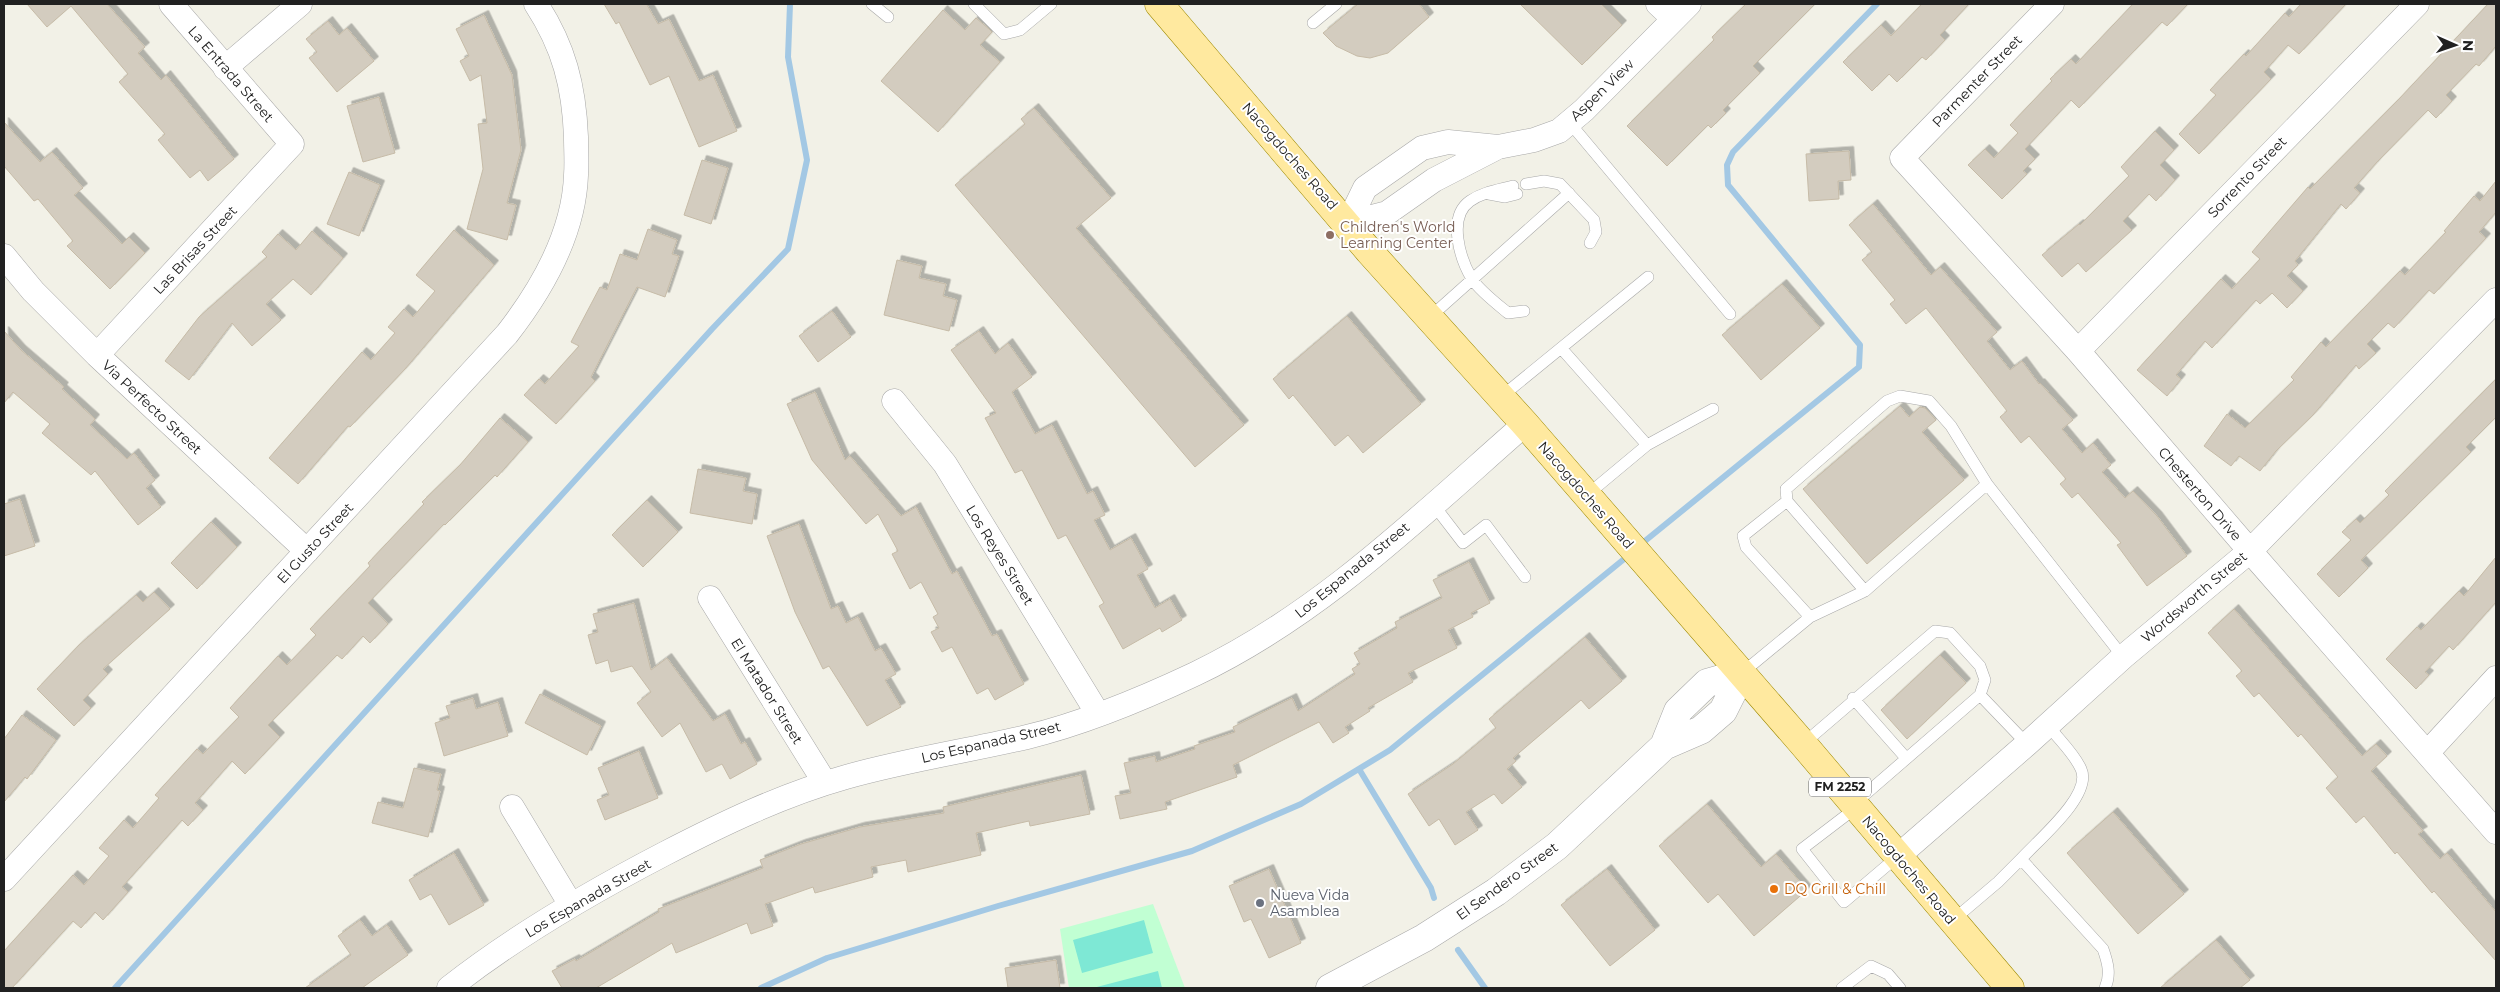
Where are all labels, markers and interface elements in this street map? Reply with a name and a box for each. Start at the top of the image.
north arrow [2430,20,2480,70]
street label: La Entrada Street [184,22,278,126]
street label: Parmenter Street [1928,31,2026,131]
text: N [2459,39,2477,51]
street label: Aspen View [1566,55,1638,125]
street label: Nacogdoches Road [1238,98,1342,214]
street label: Sorrento Street [2204,132,2291,222]
street label: Las Brisas Street [149,202,241,298]
place label: Children's World Learning Center [1340,218,1455,252]
marker: Children's World Learning Center [1324,229,1336,241]
street label: Via Perfecto Street [98,356,206,458]
street label: Nacogdoches Road [1534,437,1638,553]
street label: Chesterton Drive [2154,443,2246,545]
street label: El Gusto Street [273,499,357,587]
street label: Los Reyes Street [962,502,1038,609]
street label: Los Espanada Street [1291,518,1413,622]
street label: Wordsworth Street [2137,547,2251,647]
street label: El Matador Street [727,635,807,748]
street label: Los Espanada Street [919,717,1063,767]
road number: FM 2252 [1809,778,1871,796]
street label: Nacogdoches Road [1858,812,1960,928]
street label: El Sendero Street [1453,838,1562,924]
street label: Los Espanada Street [522,854,655,941]
place label: DQ Grill & Chill [1784,880,1886,898]
marker: DQ Grill & Chill [1768,883,1780,895]
place label: Nueva Vida Asamblea [1270,886,1349,920]
marker: Nueva Vida Asamblea [1254,897,1266,909]

